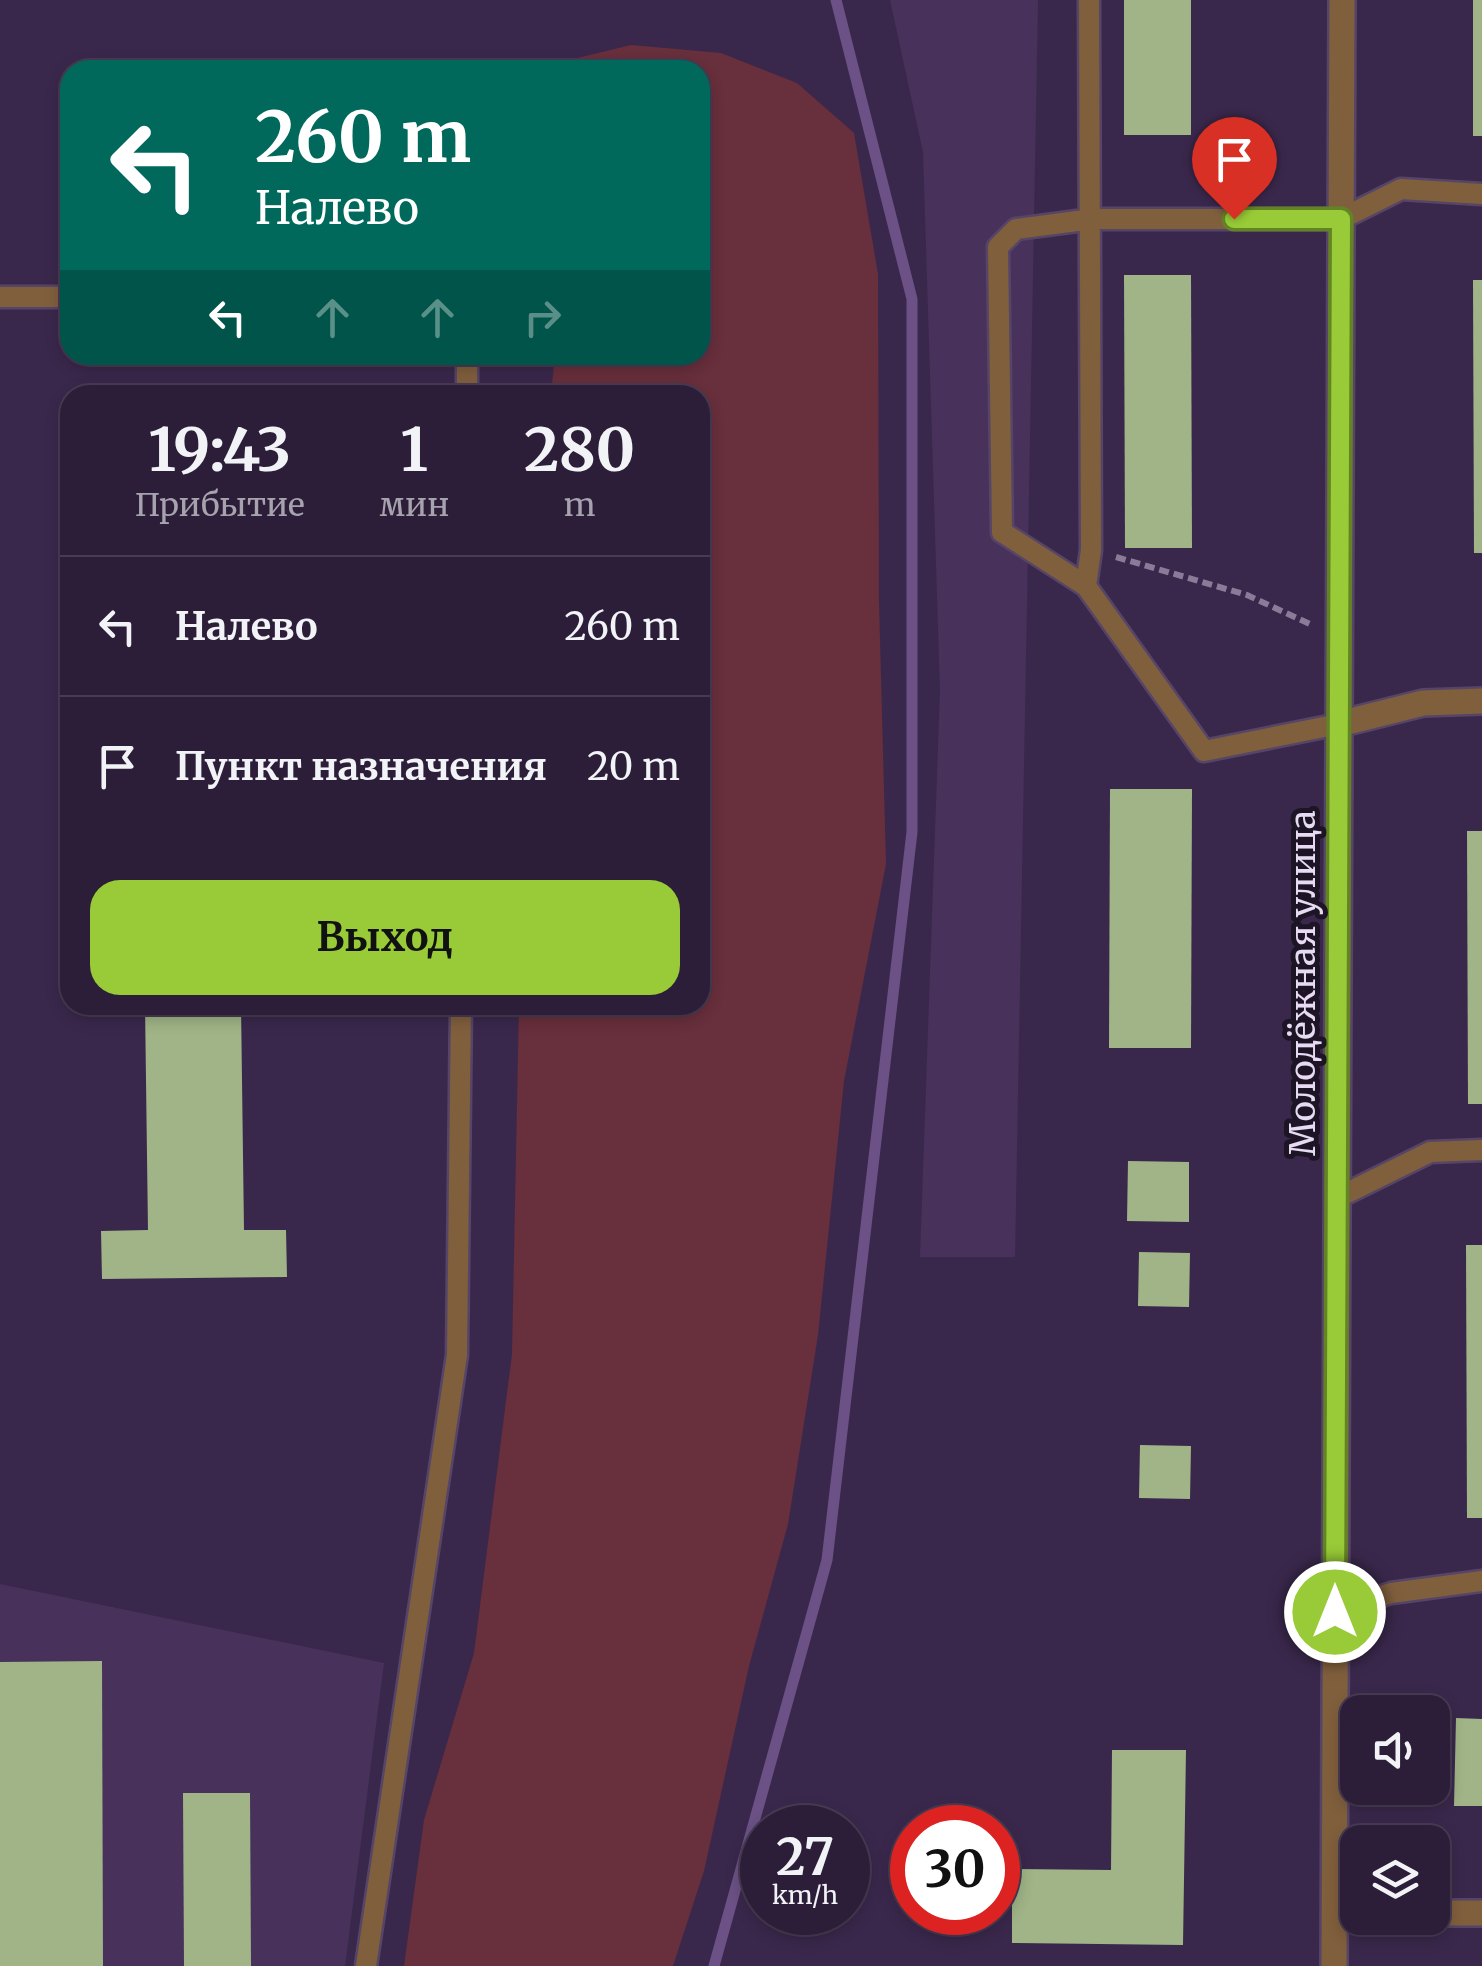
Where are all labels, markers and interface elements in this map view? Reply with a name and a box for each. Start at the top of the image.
text: 260 m [255,93,471,181]
icon: left [90,100,220,230]
pin [1192,117,1277,220]
icon: arrive [1207,132,1262,187]
text: Налево [255,180,419,236]
icon: left [200,290,255,345]
icon: ahead [305,290,360,345]
icon: ahead [410,290,465,345]
icon: right [515,290,570,345]
text: 19:43 [148,412,291,487]
text: 1 [400,412,428,487]
text: 280 [524,412,635,487]
text: Прибытие [135,485,305,525]
text: мин [379,485,449,525]
text: m [564,485,595,525]
icon: left [90,599,145,654]
text: Налево [175,603,318,650]
text: 260 m [564,603,680,650]
icon: arrive [90,739,145,794]
text: Пункт назначения [175,743,547,790]
text: 20 m [587,743,680,790]
street label: Молодёжная улица [1281,810,1325,1156]
button: Выход [90,880,680,995]
position arrow [1283,1560,1387,1664]
map controls [1340,1695,1450,1935]
button: sound [1340,1695,1450,1805]
speed limit sign: 30 [890,1805,1020,1935]
button: layers [1340,1825,1450,1935]
text: 27 [776,1826,834,1889]
text: km/h [772,1879,838,1911]

